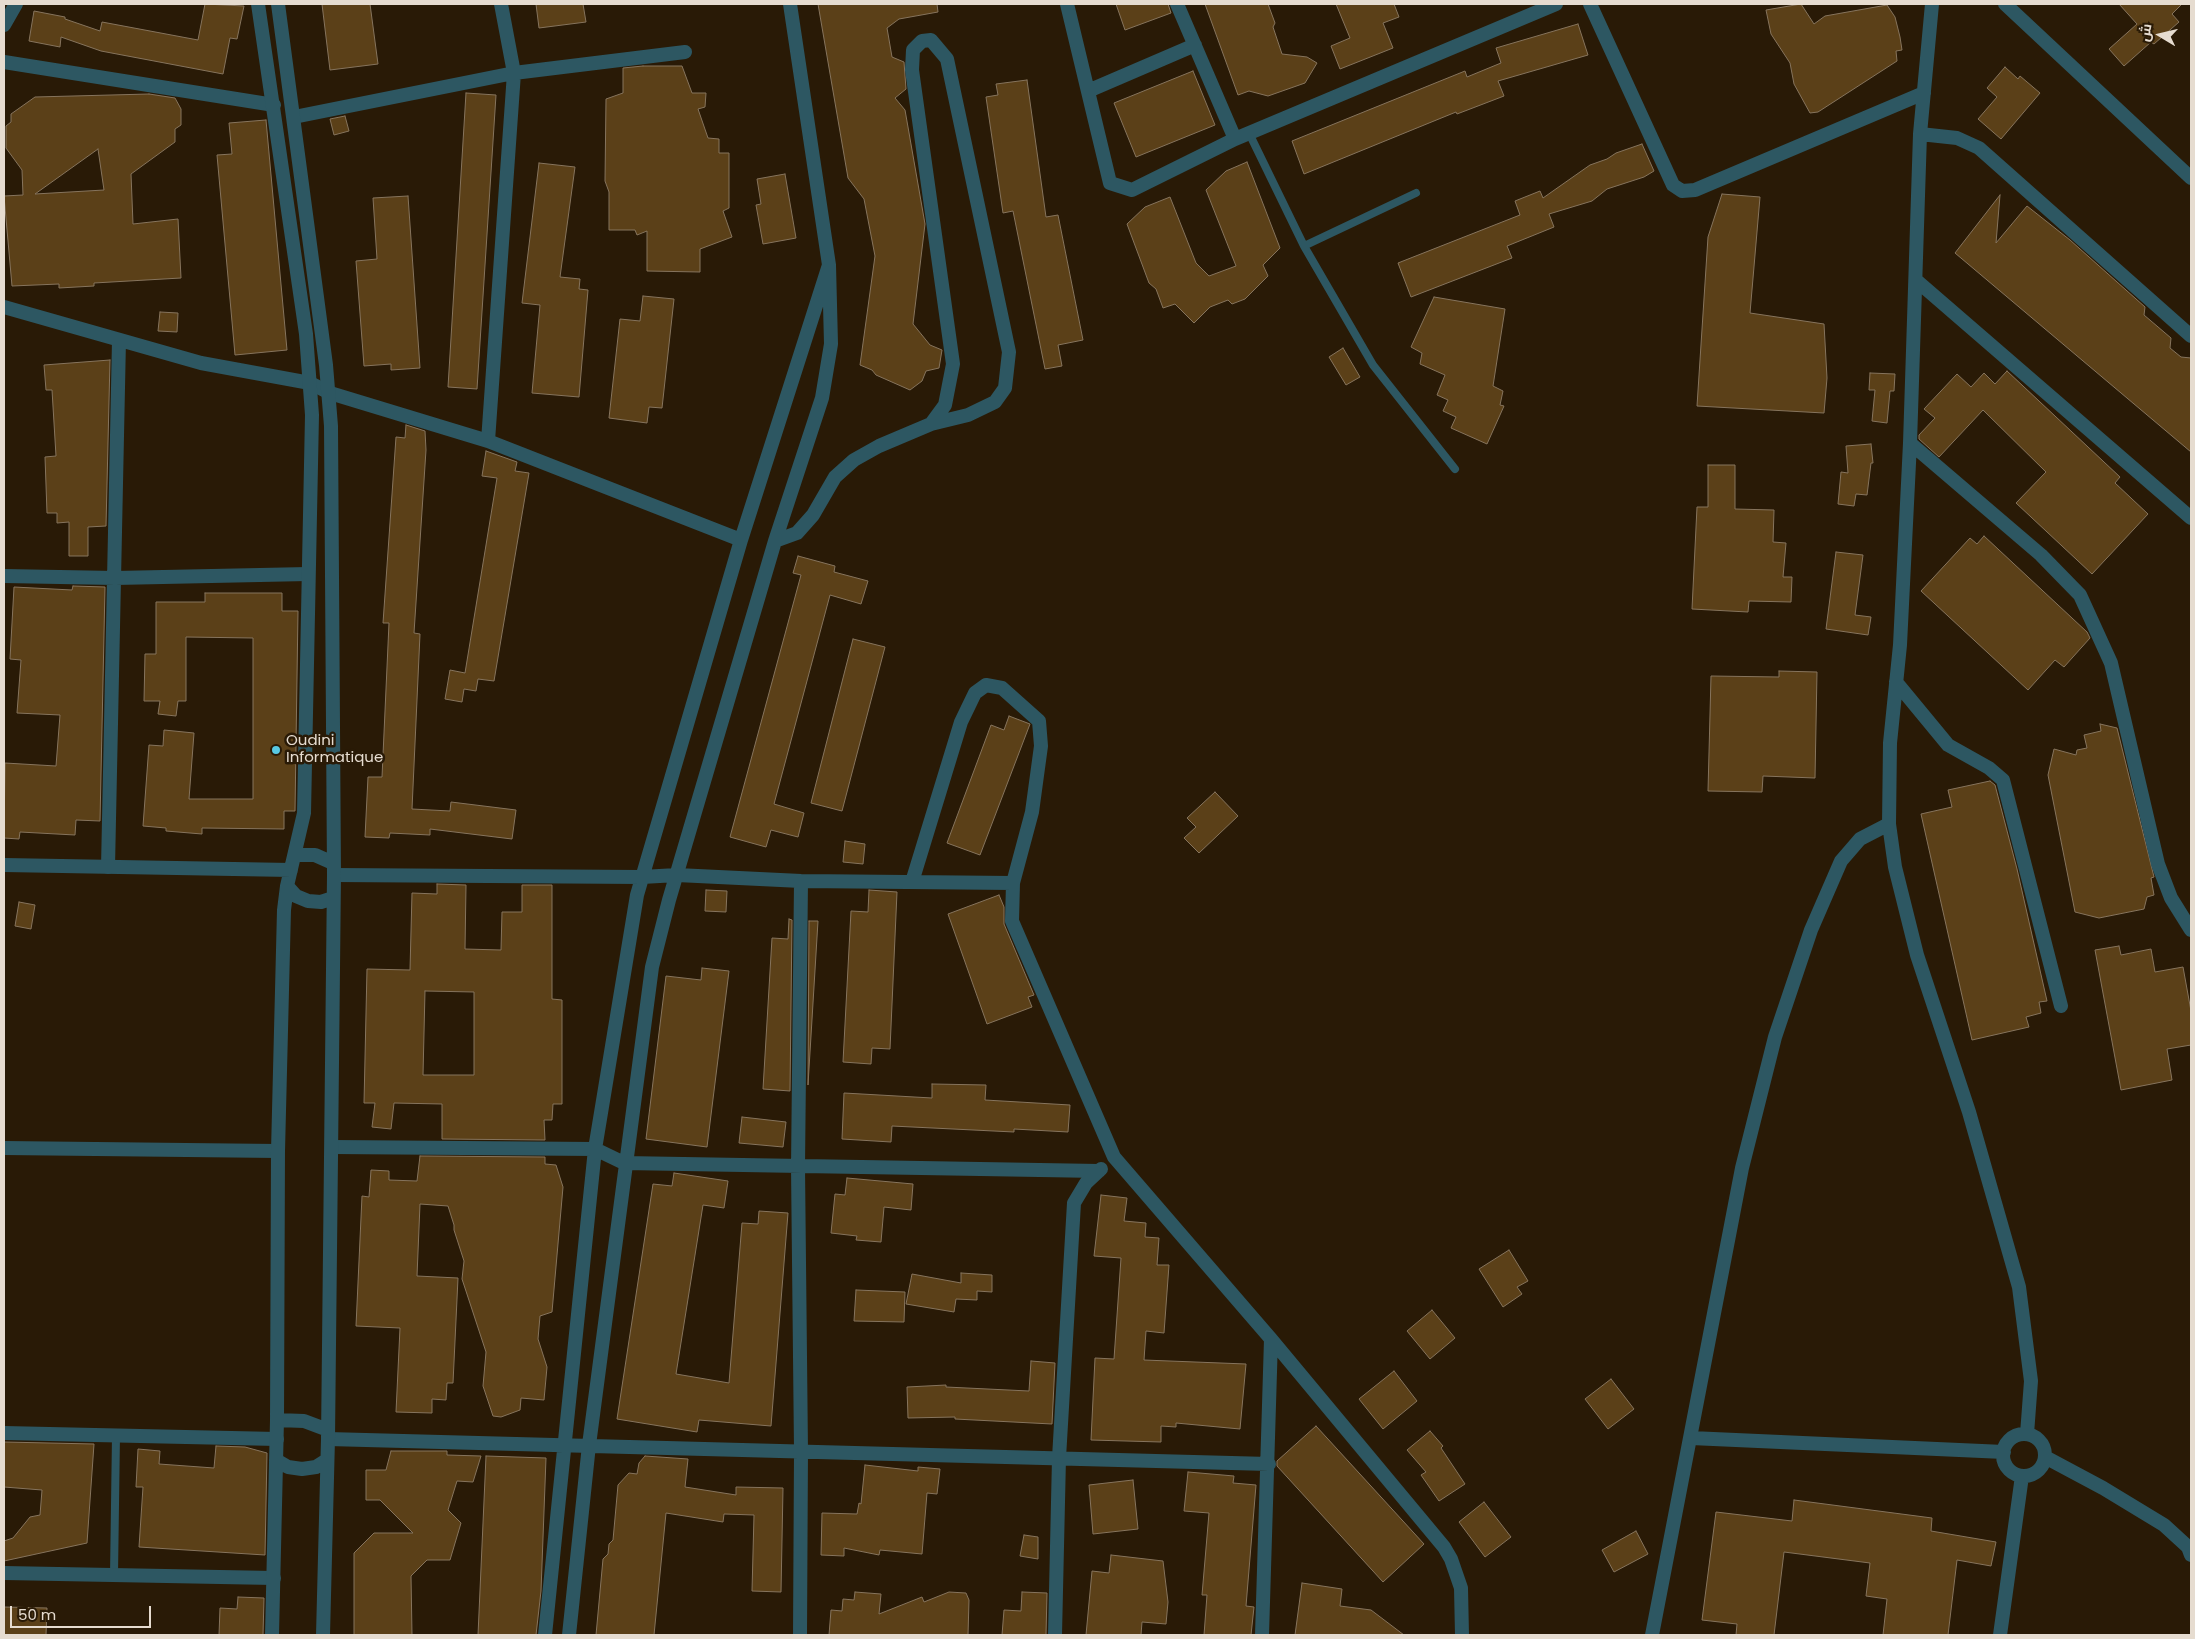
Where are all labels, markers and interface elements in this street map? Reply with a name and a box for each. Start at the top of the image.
north arrow [2135,10,2185,60]
text: ش [2134,22,2156,43]
place label: Oudini Informatique [286,732,383,767]
marker: Oudini Informatique [270,744,282,756]
scale bar [12,1596,154,1628]
text: 50 m [18,1604,56,1625]

